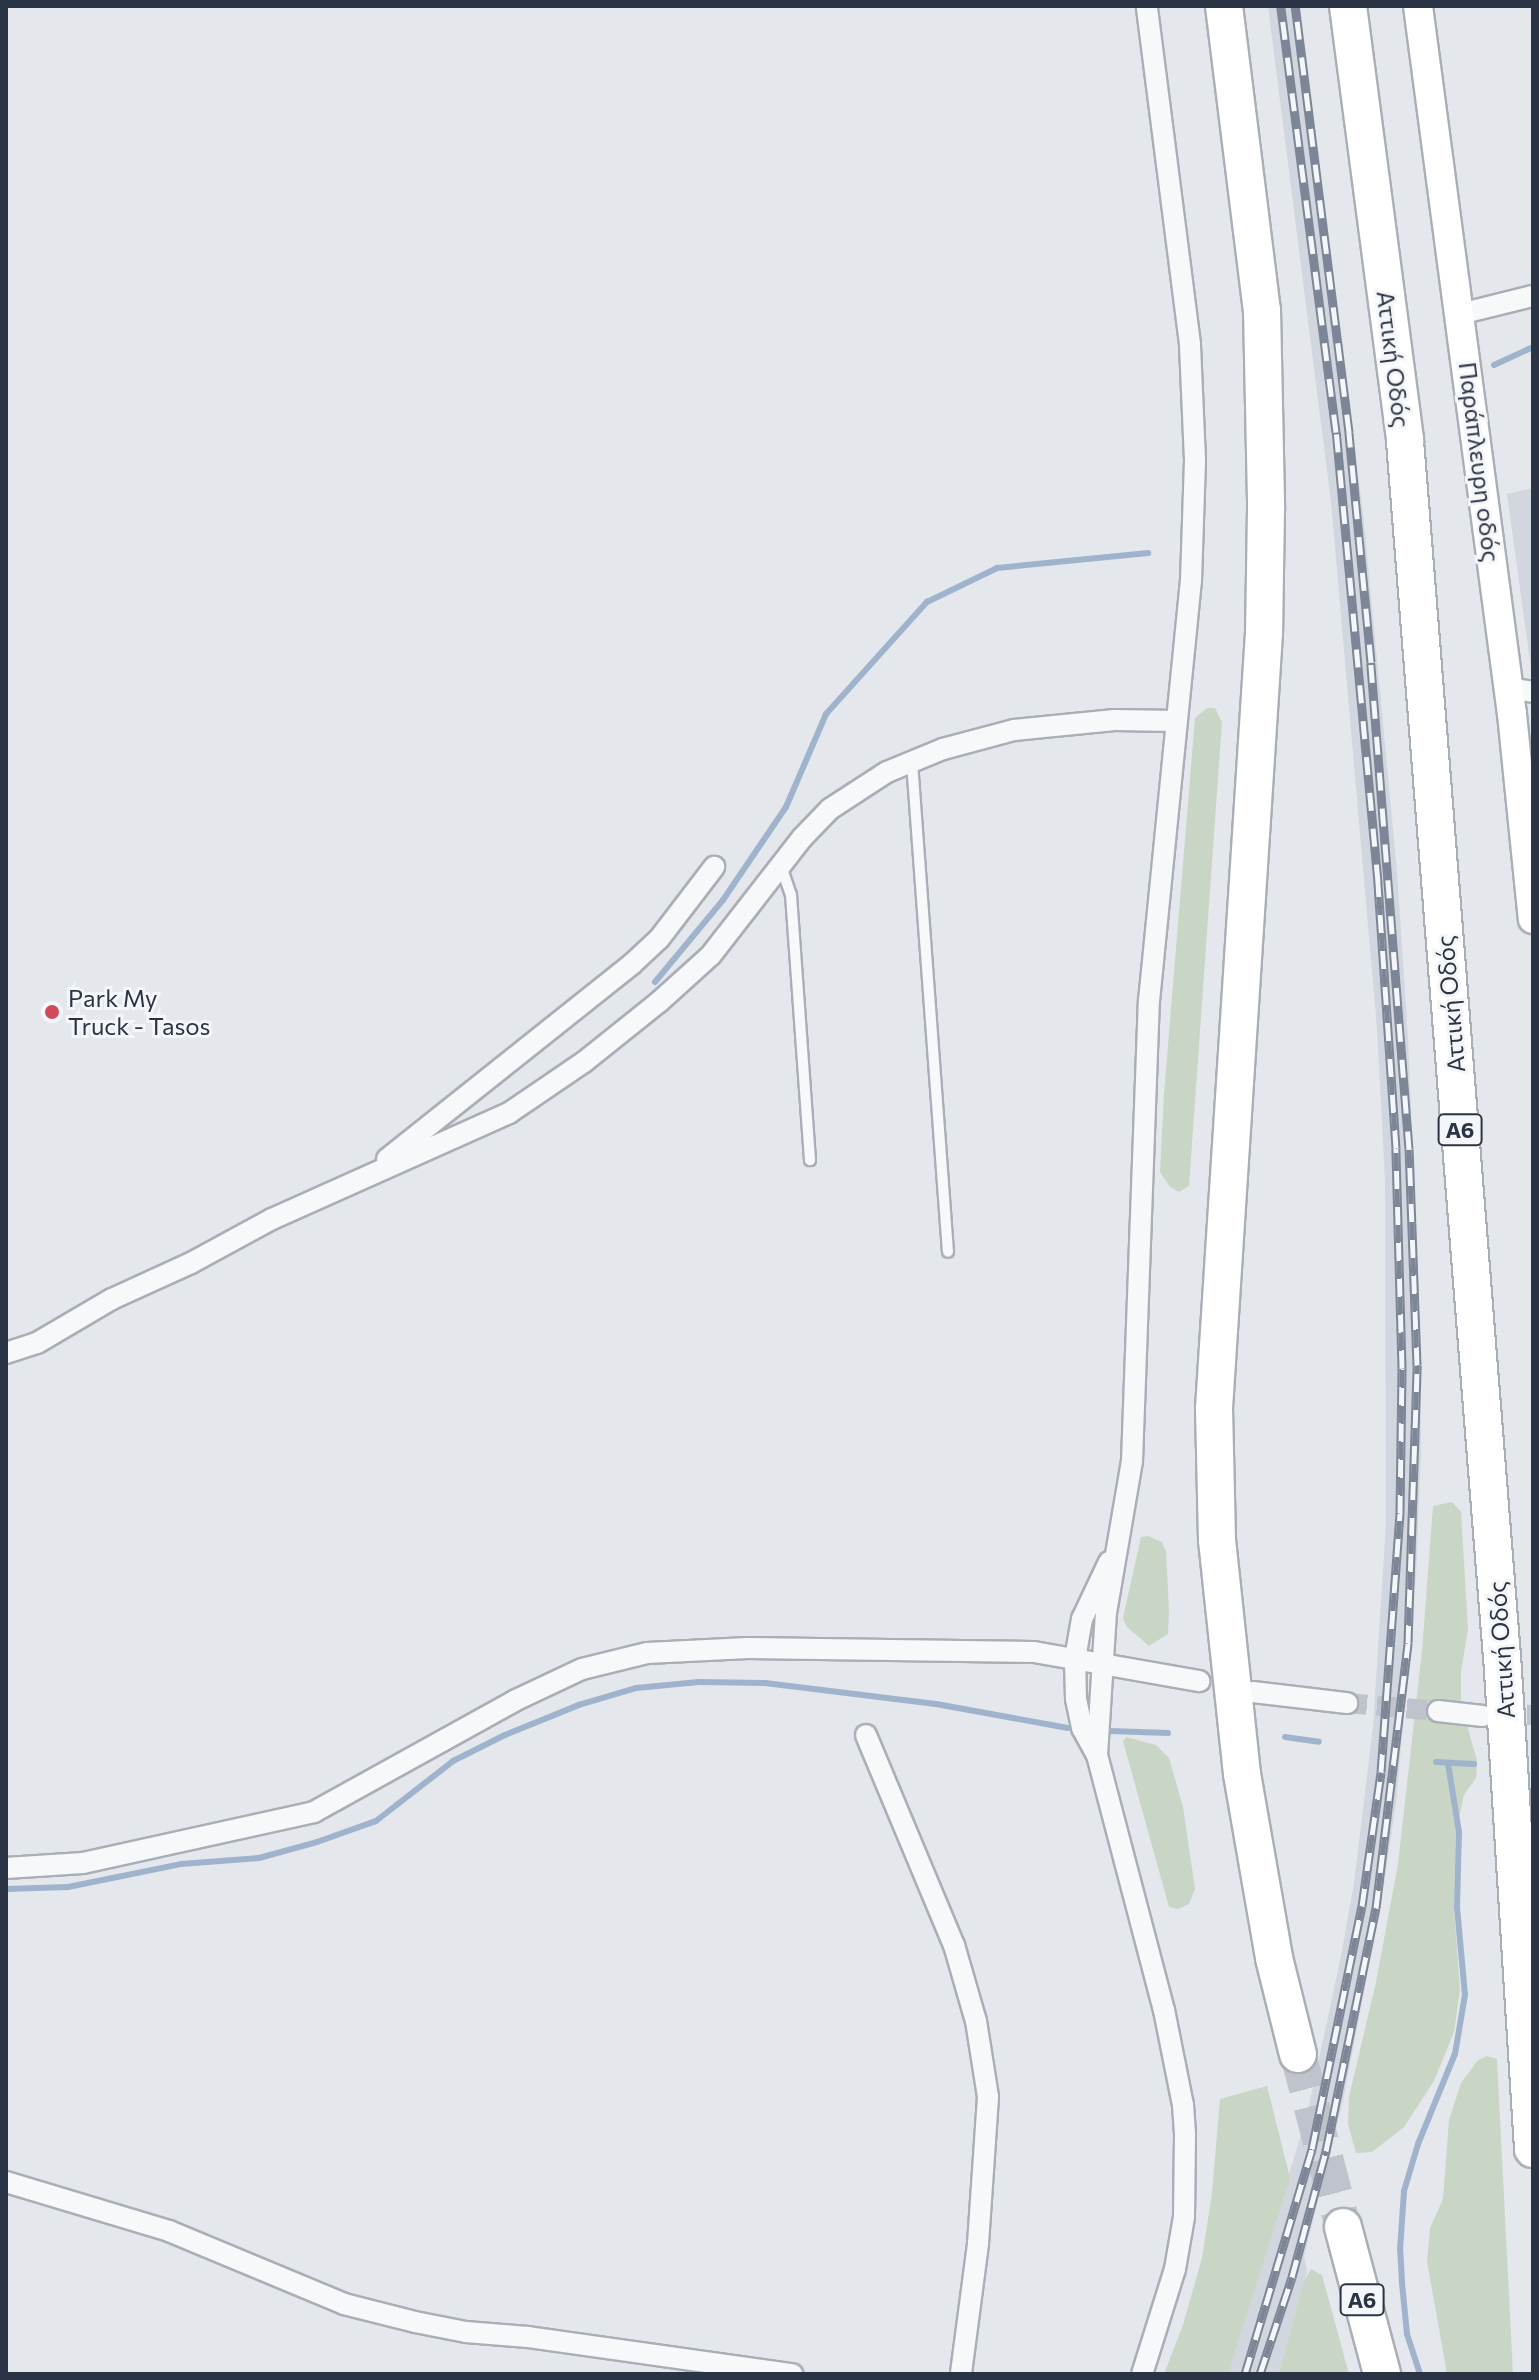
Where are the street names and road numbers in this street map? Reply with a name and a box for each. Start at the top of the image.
street label: Αττική Οδός [1371,289,1417,429]
street label: Παράπλευρη οδός [1453,360,1507,564]
street label: Αττική Οδός [1430,934,1470,1074]
road number: Α6 [1436,1112,1484,1148]
street label: Αττική Οδός [1482,1580,1520,1720]
road number: Α6 [1338,2282,1386,2318]

